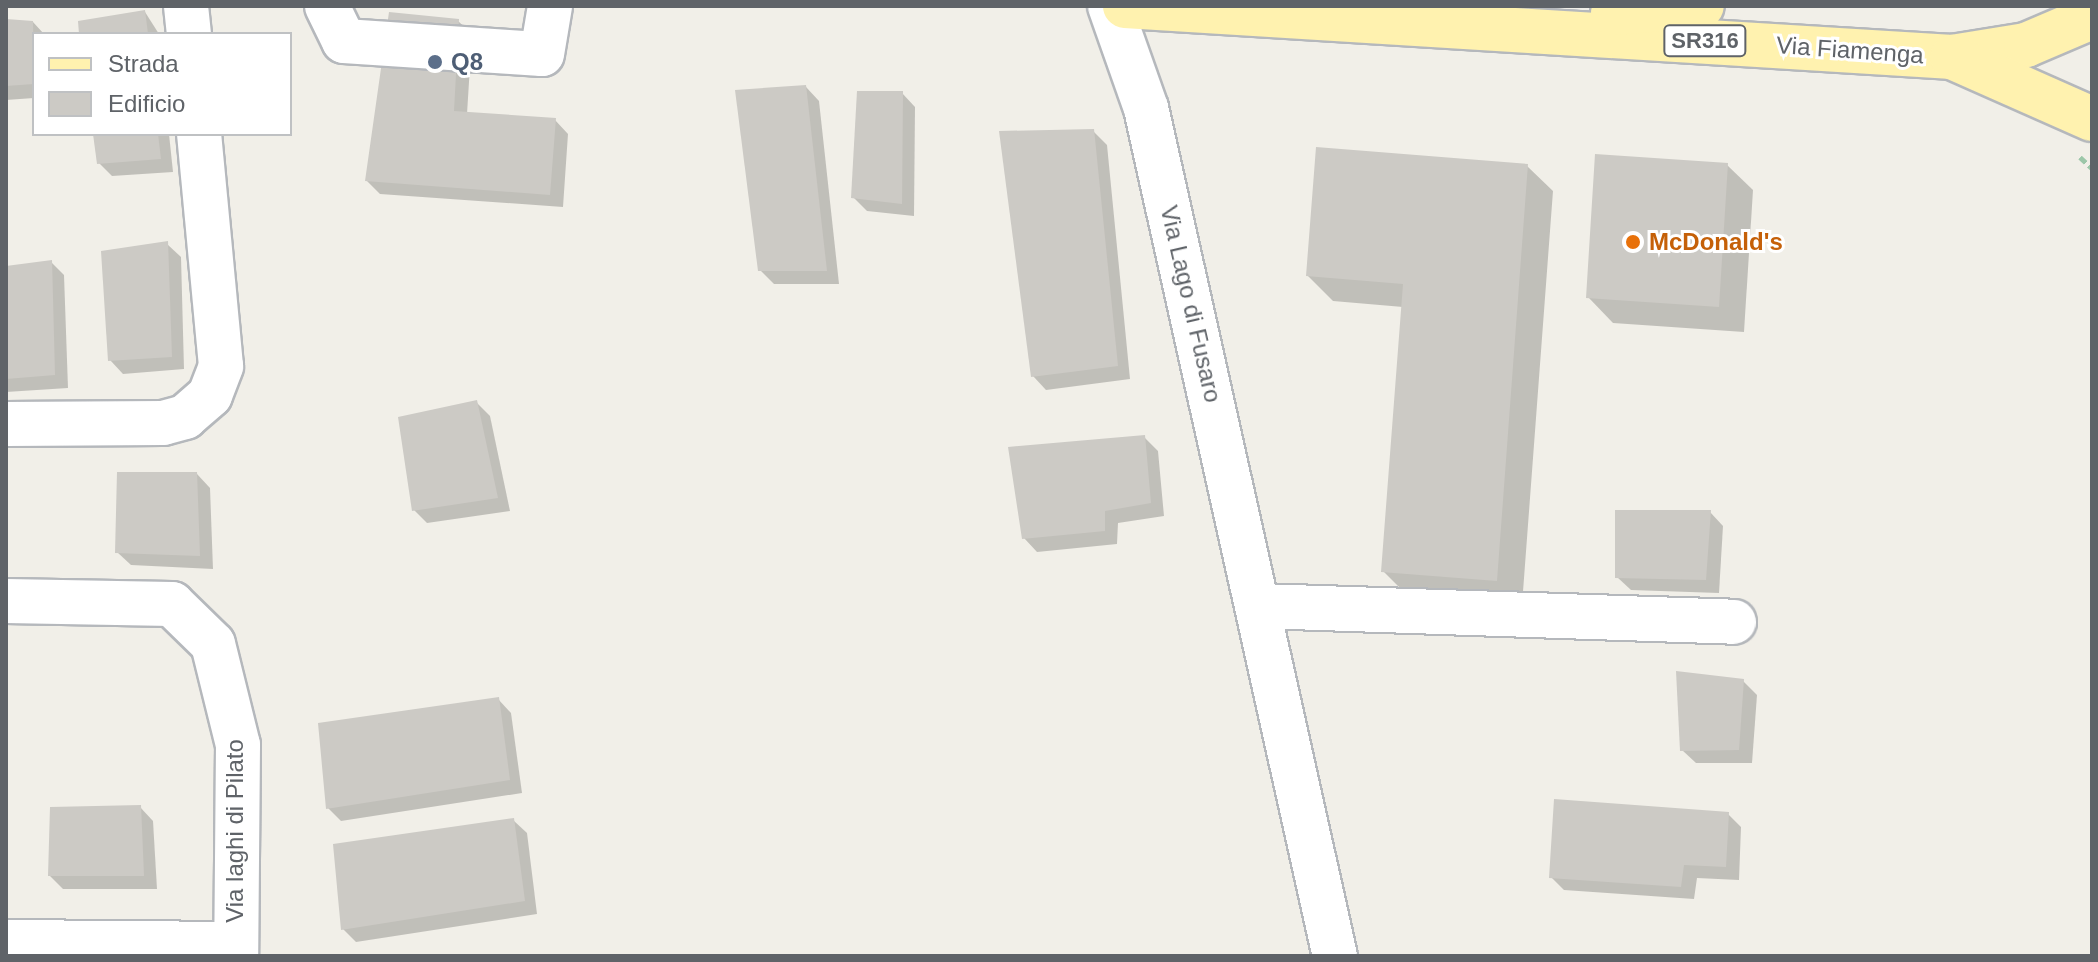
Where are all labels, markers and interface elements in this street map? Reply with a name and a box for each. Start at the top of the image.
road number: SR316 [1663,23,1747,59]
street label: Via Fiamenga [1775,30,1925,70]
legend [32,32,292,136]
place label: Q8 [451,48,483,76]
text: Strada [108,50,179,77]
marker: Q8 [426,53,444,71]
text: Edificio [108,90,185,117]
street label: Via Lago di Fusaro [1154,203,1228,405]
place label: McDonald's [1649,228,1783,256]
marker: McDonald's [1624,233,1642,251]
street label: Via laghi di Pilato [221,739,249,923]

